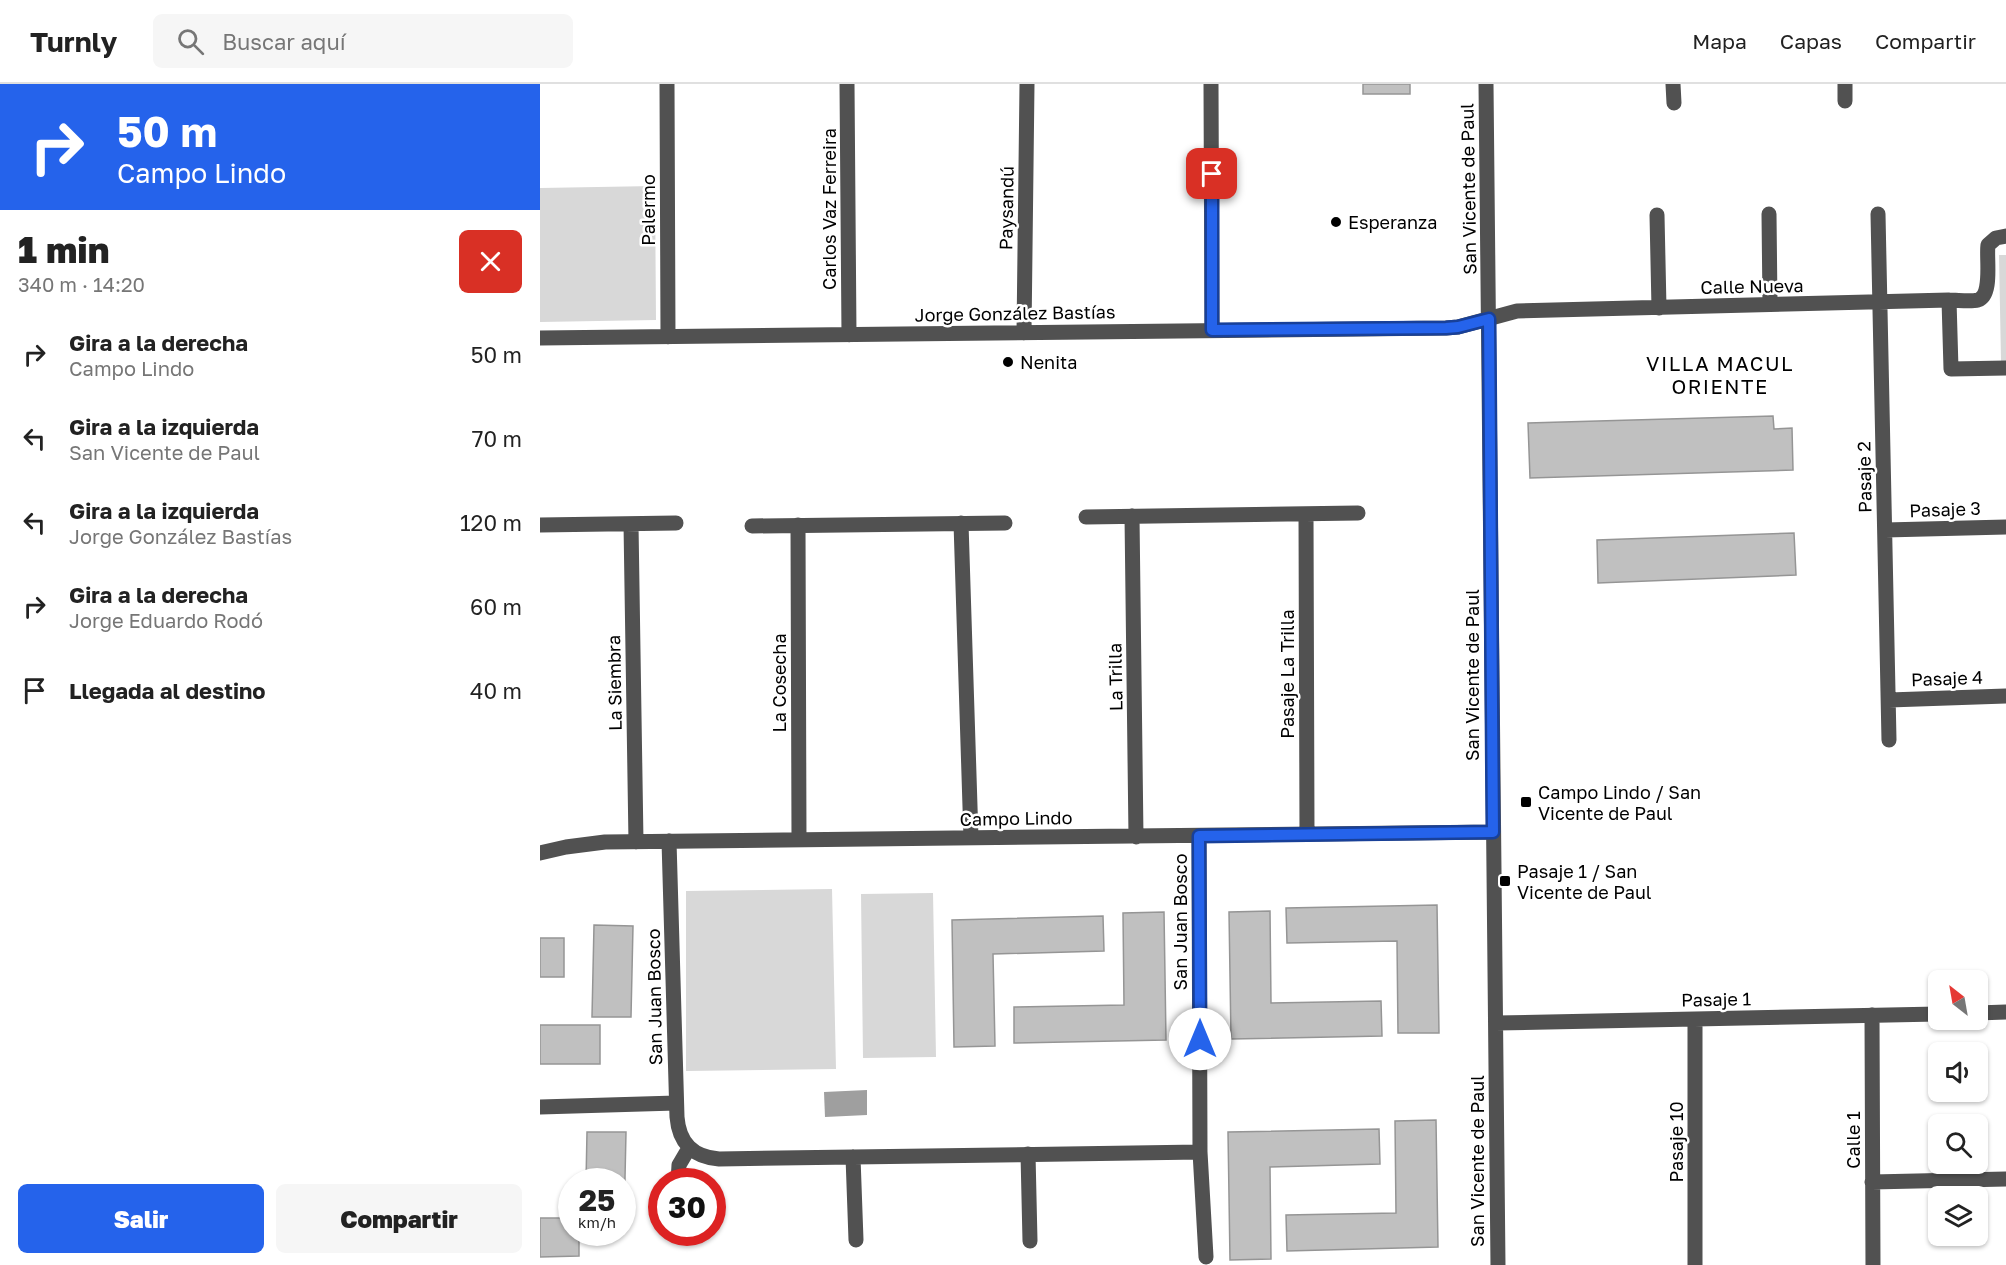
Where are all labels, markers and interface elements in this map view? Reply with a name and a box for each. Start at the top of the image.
search box [153,14,573,68]
text: Turnly [30,25,117,58]
icon: search [174,25,207,58]
text: Buscar aquí [222,28,346,55]
text: Mapa [1692,28,1747,54]
text: Capas [1780,28,1842,54]
text: Compartir [1875,28,1976,54]
street label: San Vicente de Paul [1455,103,1480,275]
text: 50 m [117,106,217,156]
icon: right [18,108,96,186]
street label: Carlos Vaz Ferreira [818,128,840,290]
pin [1186,148,1237,199]
text: Campo Lindo [117,157,286,189]
icon: arrive [1195,157,1228,190]
street label: Paysandú [994,166,1018,250]
street label: Palermo [637,174,659,246]
place label: Esperanza [1348,211,1437,233]
marker: Esperanza [1329,215,1343,229]
text: 1 min [18,228,109,271]
button: close [459,230,522,293]
text: 340 m · 14:20 [18,272,145,296]
street label: Calle Nueva [1700,274,1804,298]
street label: Jorge González Bastías [914,300,1116,326]
text: Gira a la derecha [69,329,248,356]
icon: right [18,338,51,371]
text: 50 m [471,341,522,368]
place label: Nenita [1020,351,1077,373]
district label: VILLA MACUL ORIENTE [1646,351,1794,398]
marker: Nenita [1001,355,1015,369]
text: Campo Lindo [69,356,194,380]
text: Gira a la izquierda [69,413,259,440]
icon: left [18,422,51,455]
text: 70 m [472,425,522,452]
text: San Vicente de Paul [69,440,260,464]
street label: Pasaje 2 [1852,441,1876,513]
text: Gira a la izquierda [69,497,259,524]
street label: Pasaje 3 [1909,497,1981,521]
icon: left [18,506,51,539]
text: 120 m [460,509,522,536]
text: Jorge González Bastías [69,524,292,548]
text: Gira a la derecha [69,581,248,608]
street label: San Vicente de Paul [1461,589,1483,761]
icon: right [18,590,51,623]
text: 60 m [470,593,522,620]
text: Jorge Eduardo Rodó [69,608,263,632]
street label: Pasaje La Trilla [1276,609,1298,739]
street label: La Cosecha [768,633,790,733]
street label: La Siembra [602,635,626,731]
street label: La Trilla [1103,643,1127,711]
street label: Pasaje 4 [1911,666,1983,690]
icon: arrive [18,674,51,707]
text: Llegada al destino [69,677,266,704]
text: 40 m [470,677,522,704]
place label: Campo Lindo / San Vicente de Paul [1538,781,1701,824]
marker: Campo Lindo / San Vicente de Paul [1519,795,1533,809]
street label: Campo Lindo [959,806,1073,830]
street label: San Juan Bosco [1169,854,1191,990]
place label: Pasaje 1 / San Vicente de Paul [1517,860,1652,903]
marker: Pasaje 1 / San Vicente de Paul [1498,874,1512,888]
street label: San Juan Bosco [642,928,666,1066]
north arrow [1928,970,1988,1030]
map controls [1928,970,1988,1246]
street label: Pasaje 1 [1681,987,1751,1011]
position arrow [1168,1007,1232,1071]
button: sound [1928,1042,1988,1102]
street label: San Vicente de Paul [1466,1075,1488,1247]
street label: Pasaje 10 [1665,1101,1687,1183]
street label: Calle 1 [1842,1111,1864,1169]
button: search [1928,1114,1988,1174]
speed limit sign: 30 [648,1168,726,1246]
text: 25 [579,1182,615,1218]
button: Salir [18,1184,264,1253]
button: Compartir [276,1184,522,1253]
button: layers [1928,1186,1988,1246]
text: km/h [578,1213,616,1231]

